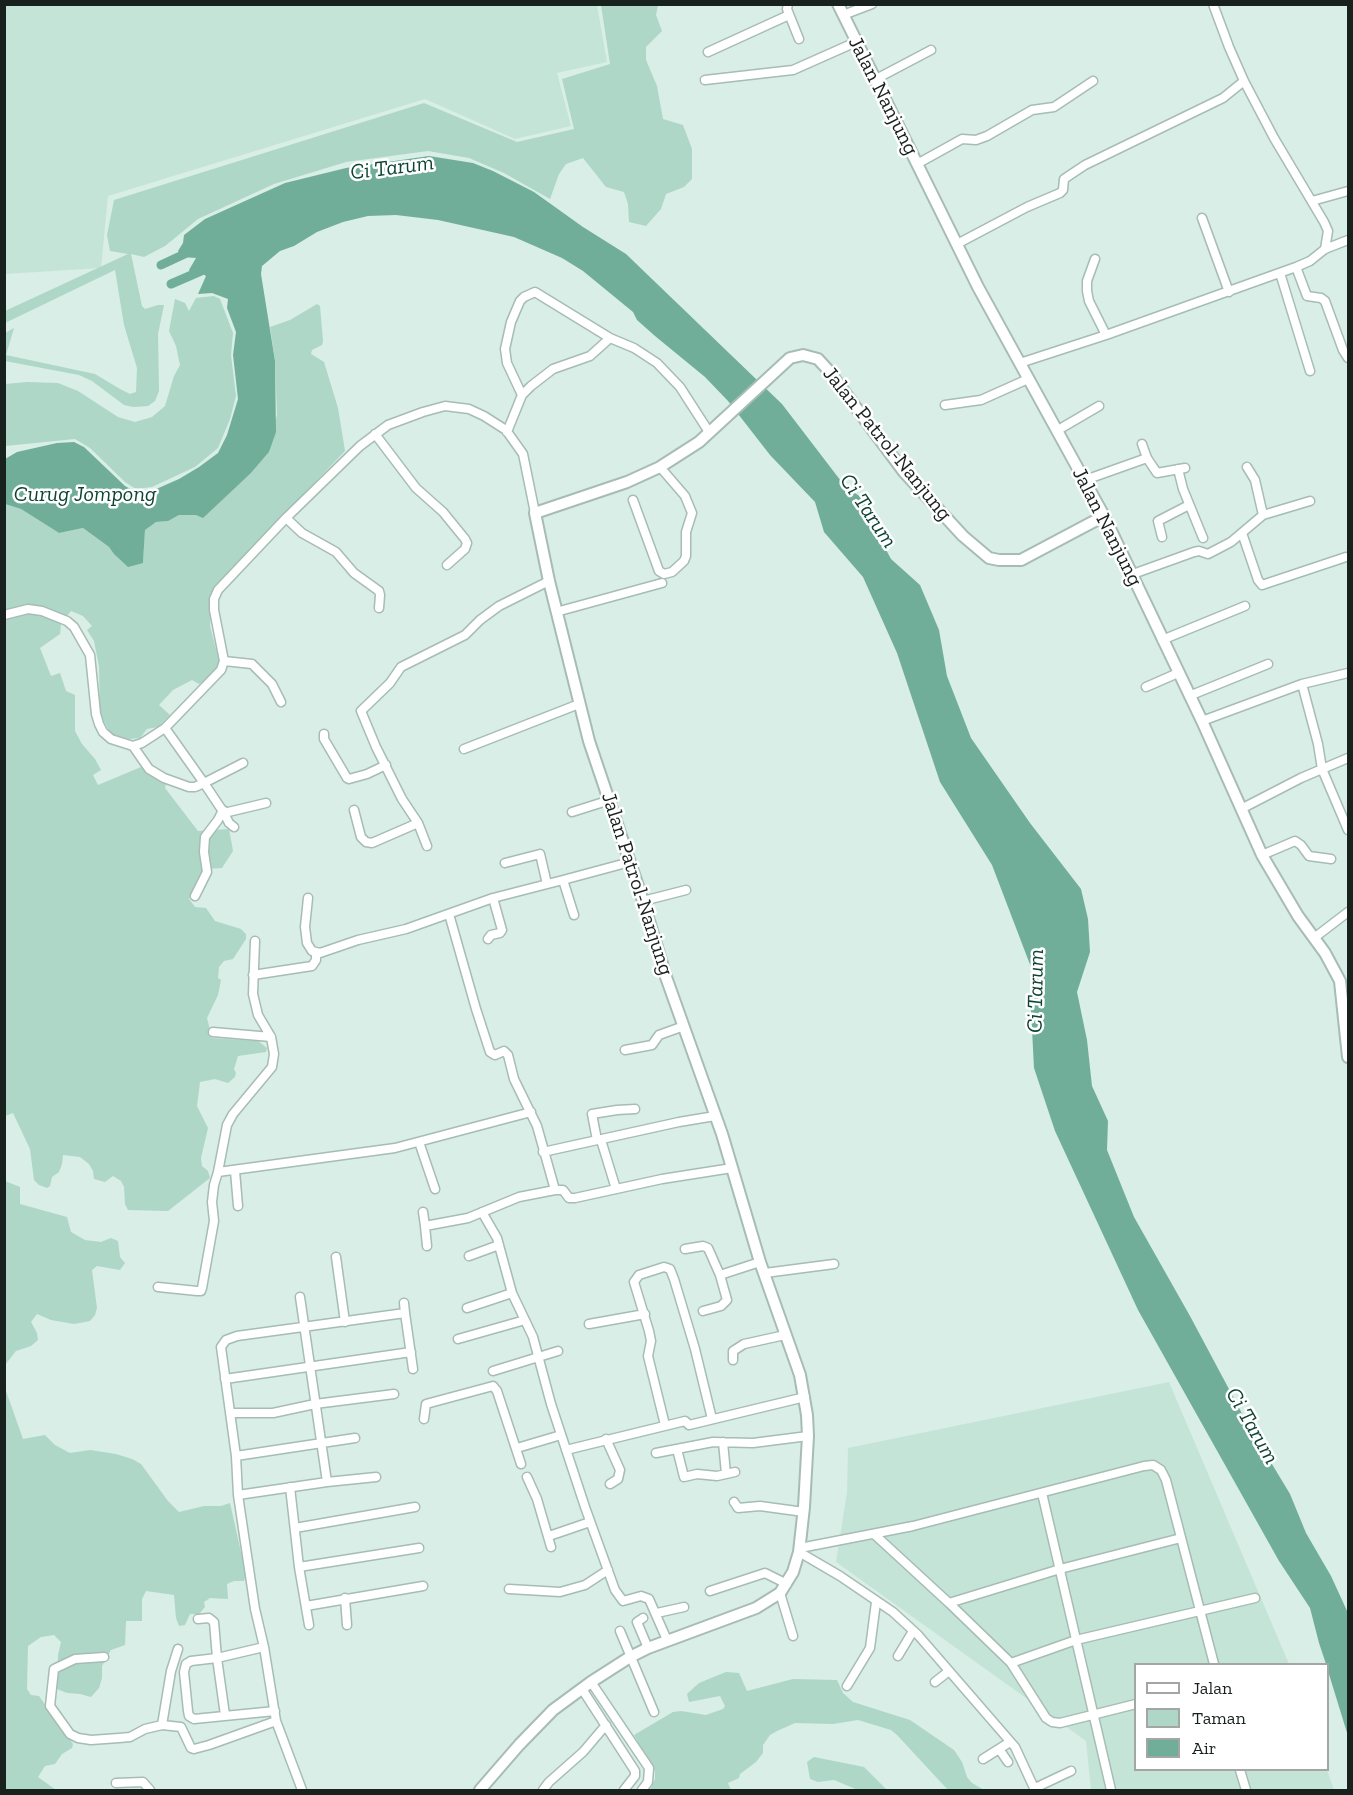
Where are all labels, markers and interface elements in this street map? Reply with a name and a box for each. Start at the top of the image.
street label: Jalan Nanjung [842,33,924,159]
water label: Ci Tarum [349,150,435,186]
street label: Jalan Patrol-Nanjung [817,362,957,526]
street label: Jalan Nanjung [1066,464,1148,590]
water label: Ci Tarum [834,469,902,553]
water label: Curug Jompong [14,482,156,508]
street label: Jalan Patrol-Nanjung [596,789,678,979]
water label: Ci Tarum [1022,949,1050,1033]
water label: Ci Tarum [1220,1383,1284,1469]
legend [1134,1663,1329,1771]
text: Jalan [1192,1677,1232,1699]
text: Taman [1192,1707,1246,1729]
text: Air [1192,1737,1216,1759]

